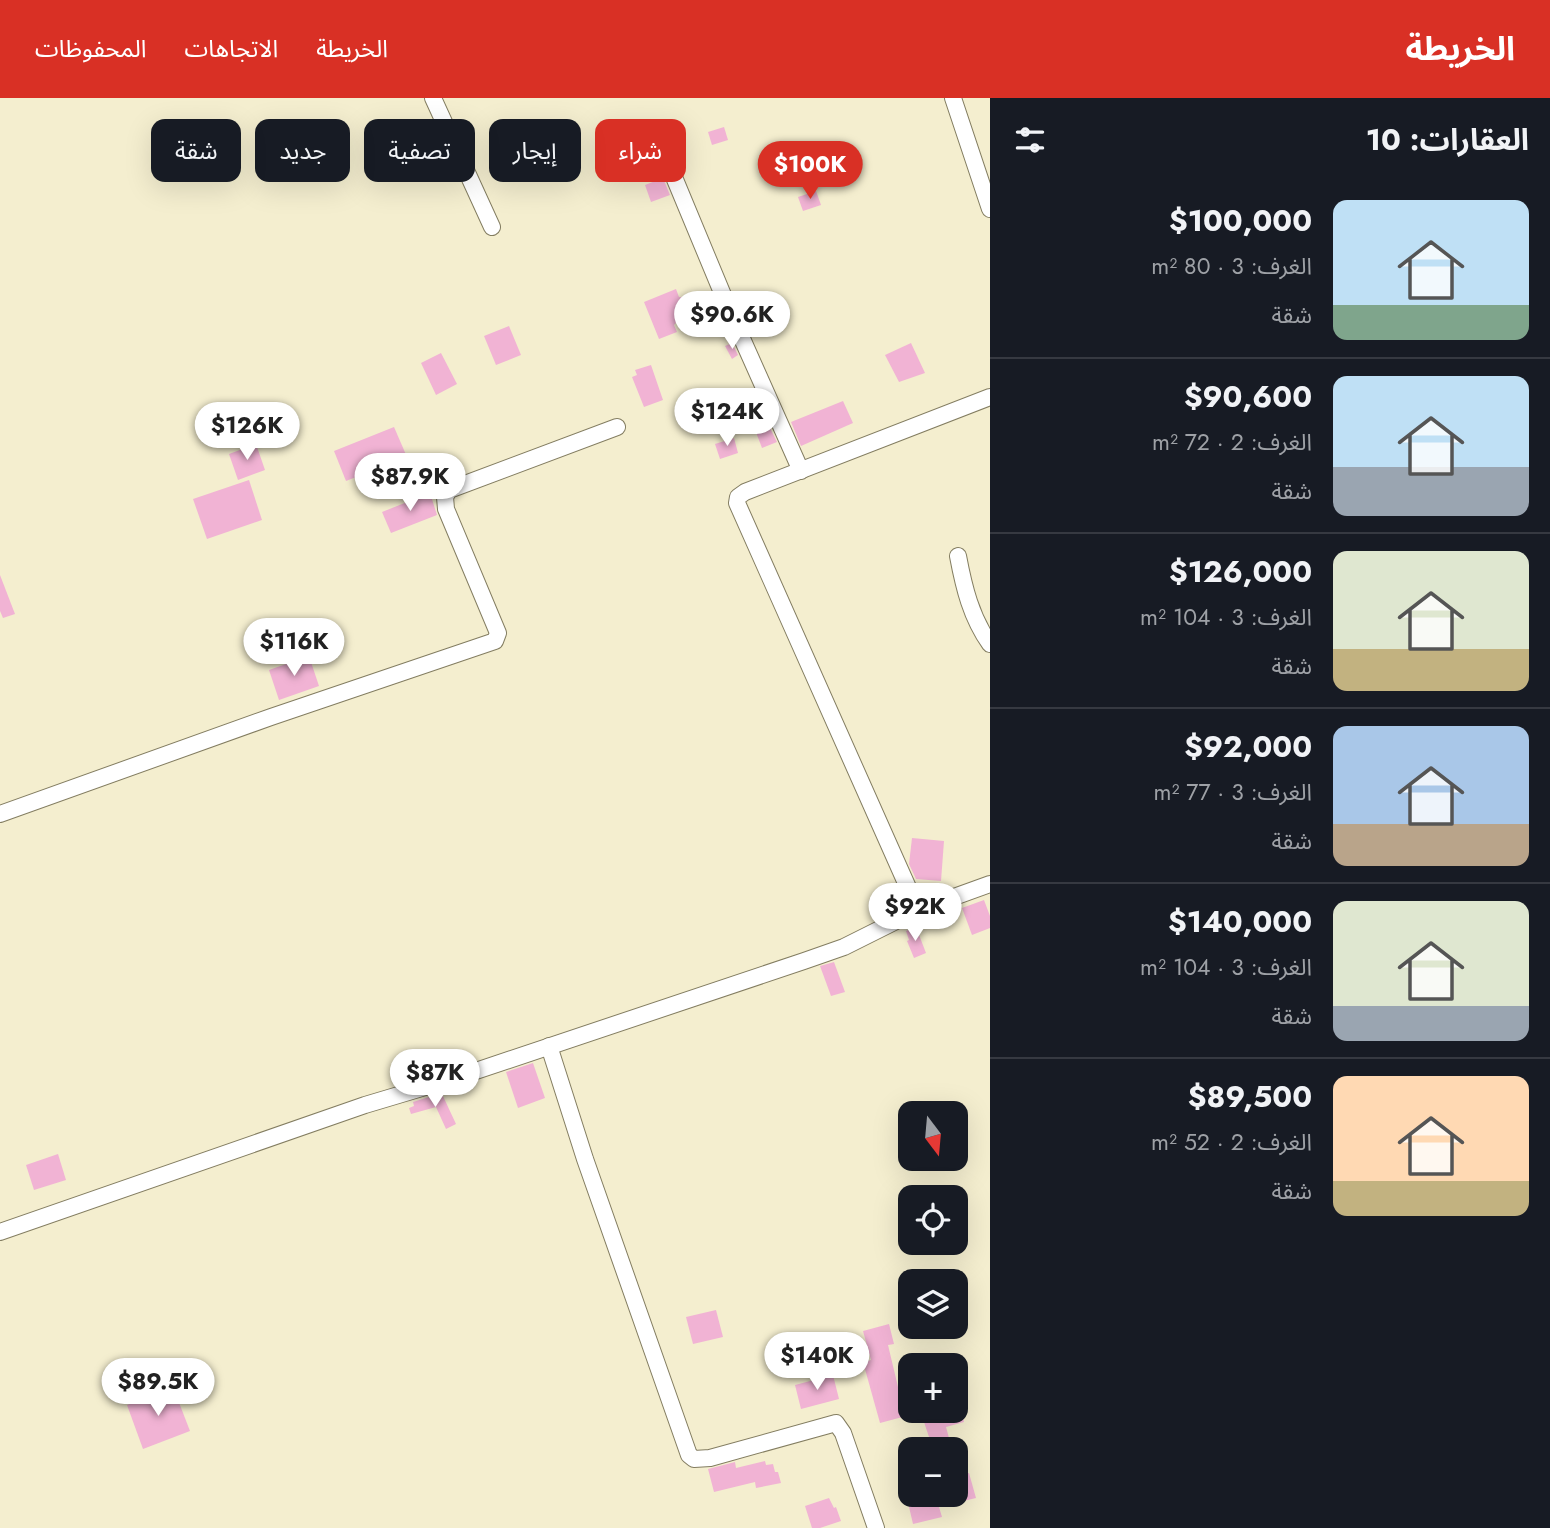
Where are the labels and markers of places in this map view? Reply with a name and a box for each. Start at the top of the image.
pin: $100K [761,141,859,201]
pin: $90.6K [675,292,789,351]
pin: $124K [678,388,776,448]
pin: $126K [198,402,296,462]
pin: $87.9K [353,454,467,513]
pin: $116K [245,618,343,678]
pin: $92K [874,884,956,943]
pin: $87K [394,1049,476,1109]
pin: $140K [768,1332,866,1392]
pin: $89.5K [101,1358,215,1418]

